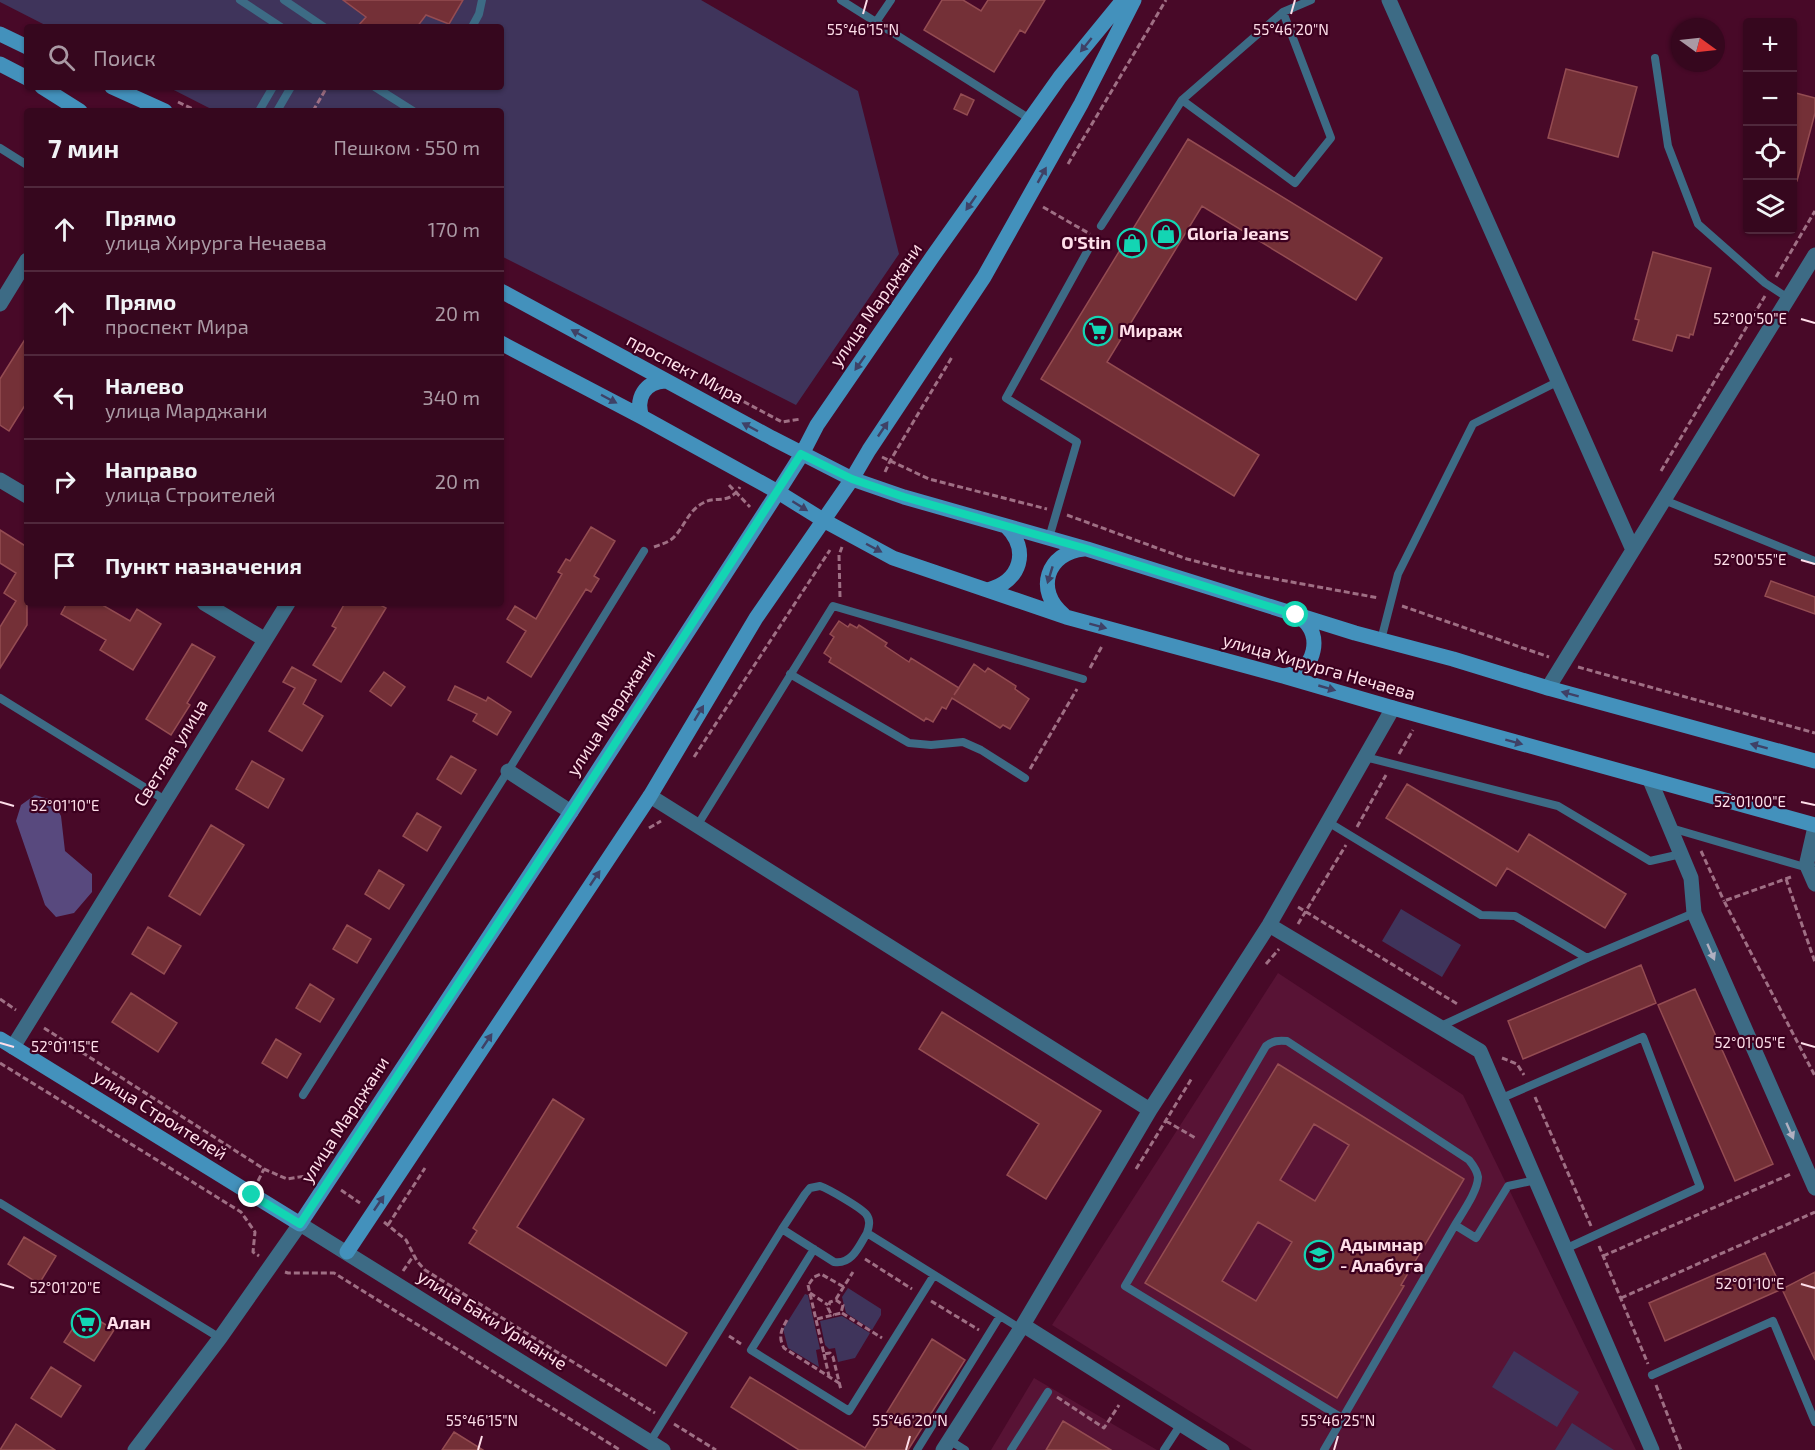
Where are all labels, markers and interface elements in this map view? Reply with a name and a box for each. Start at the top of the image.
north arrow [1671,18,1725,72]
map controls [1743,18,1797,234]
button: + [1743,18,1797,72]
text: 55°46'15"N [827,20,899,38]
text: 55°46'20"N [1253,20,1329,38]
search box [24,24,504,90]
one-way arrow [1079,37,1092,53]
icon: search [45,41,78,74]
text: Поиск [93,44,156,70]
button: − [1743,72,1797,126]
button: locate [1743,126,1797,180]
text: 7 мин [48,132,119,163]
text: Пешком · 550 m [334,135,480,159]
one-way arrow [1036,167,1047,183]
button: layers [1743,180,1797,234]
one-way arrow [965,194,977,210]
text: Прямо [105,204,176,230]
icon: ahead [48,213,81,246]
text: 170 m [428,217,480,241]
shop icon: Gloria Jeans [1150,218,1182,250]
place label: Gloria Jeans [1187,222,1289,244]
shop icon: O'Stin [1116,227,1148,259]
text: улица Хирурга Нечаева [105,230,327,254]
place label: O'Stin [1061,231,1111,253]
street label: улица Марджани [824,238,926,371]
text: Прямо [105,288,176,314]
icon: ahead [48,297,81,330]
text: 20 m [435,301,480,325]
text: 52°00'50"E [1713,309,1787,327]
text: проспект Мира [105,314,249,338]
supermarket icon: Мираж [1082,315,1114,347]
place label: Мираж [1119,319,1183,341]
street label: проспект Мира [623,328,748,408]
one-way arrow [570,329,587,339]
one-way arrow [854,354,866,370]
text: Налево [105,372,184,398]
icon: left [48,381,81,414]
text: 340 m [423,385,480,409]
one-way arrow [600,394,617,404]
text: улица Марджани [105,398,268,422]
one-way arrow [877,421,888,437]
one-way arrow [741,422,758,432]
text: Направо [105,456,198,482]
icon: right [48,465,81,498]
text: 20 m [435,469,480,493]
text: улица Строителей [105,482,276,506]
one-way arrow [792,500,808,511]
one-way arrow [866,543,883,553]
icon: arrive [48,549,81,582]
text: 52°00'55"E [1714,550,1786,568]
text: Пункт назначения [105,552,302,578]
one-way arrow [1045,566,1054,584]
route start [1282,601,1308,627]
one-way arrow [1089,621,1107,631]
street label: улица Хирурга Нечаева [1220,628,1418,704]
street label: улица Марджани [561,645,659,780]
one-way arrow [1318,684,1336,693]
one-way arrow [1561,689,1580,699]
street label: Светлая улица [128,695,212,810]
one-way arrow [693,705,704,721]
one-way arrow [1505,738,1523,747]
one-way arrow [1749,741,1767,750]
text: 52°01'00"E [1714,792,1786,810]
text: 52°01'10"E [31,796,99,814]
one-way arrow [589,870,600,887]
one-way arrow [1707,944,1716,961]
one-way arrow [481,1033,492,1049]
text: 52°01'05"E [1715,1033,1785,1051]
text: 52°01'15"E [31,1037,99,1055]
street label: улица Марджани [295,1052,393,1187]
street label: улица Строителей [90,1064,231,1164]
one-way arrow [1785,1122,1794,1139]
route end [238,1181,264,1207]
one-way arrow [373,1196,385,1212]
place label: Адымнар - Алабуга [1340,1233,1424,1276]
school or university icon: Адымнар - Алабуга [1303,1239,1335,1271]
street label: улица Баки Урманче [414,1264,572,1374]
text: 52°01'10"E [1716,1274,1784,1292]
text: 52°01'20"E [29,1278,101,1296]
supermarket icon: Алан [70,1307,102,1339]
place label: Алан [107,1311,151,1333]
text: 55°46'15"N [446,1411,518,1429]
text: 55°46'20"N [872,1411,948,1429]
text: 55°46'25"N [1301,1411,1375,1429]

